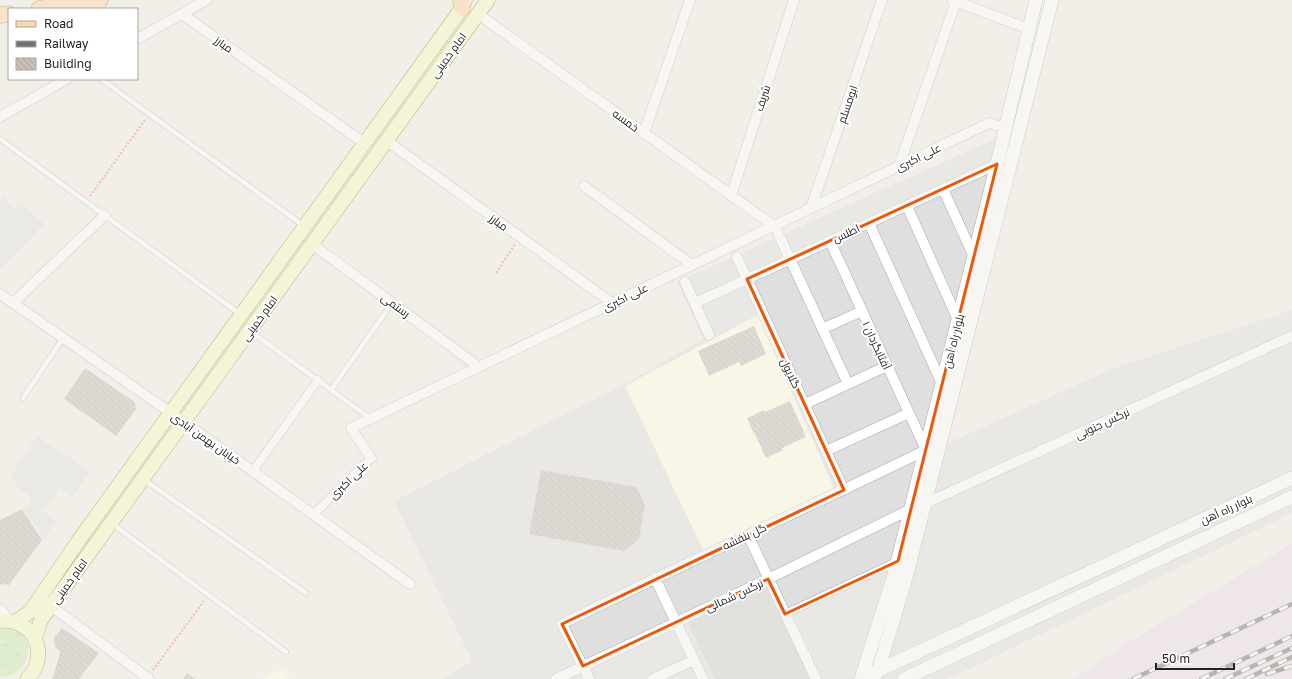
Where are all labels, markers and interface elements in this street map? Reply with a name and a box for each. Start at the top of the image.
legend [8,8,138,80]
text: Road [44,16,73,31]
street label: امام خمینی [427,30,470,81]
street label: مبارز [211,33,236,56]
text: Railway [44,36,89,51]
text: Building [44,56,92,71]
street label: شریف [752,83,773,113]
street label: ابومسلم [834,83,861,125]
street label: خمسه [610,106,642,134]
street label: علی اکبری [893,141,943,174]
street label: مبارز [486,210,511,234]
street label: اطلس [830,221,862,246]
street label: علی اکبری [600,281,650,314]
street label: رستمی [378,290,413,321]
street label: امام خمینی [238,293,281,344]
street label: بلوار راه آهن [940,312,967,370]
street label: آفتابگردان ۱ [859,319,894,372]
street label: گلایول [778,356,804,390]
street label: نرگس جنوبی [1073,405,1132,442]
street label: خیابان بهمن آبادی [168,409,243,467]
street label: علی اکبری [326,458,371,502]
street label: بلوار راه آهن [1198,491,1254,528]
street label: گل بنفشه [720,520,768,553]
street label: امام خمینی [48,556,91,607]
street label: نرگس شمالی [703,576,766,615]
scale bar [1156,645,1234,671]
text: 50 m [1162,651,1190,666]

